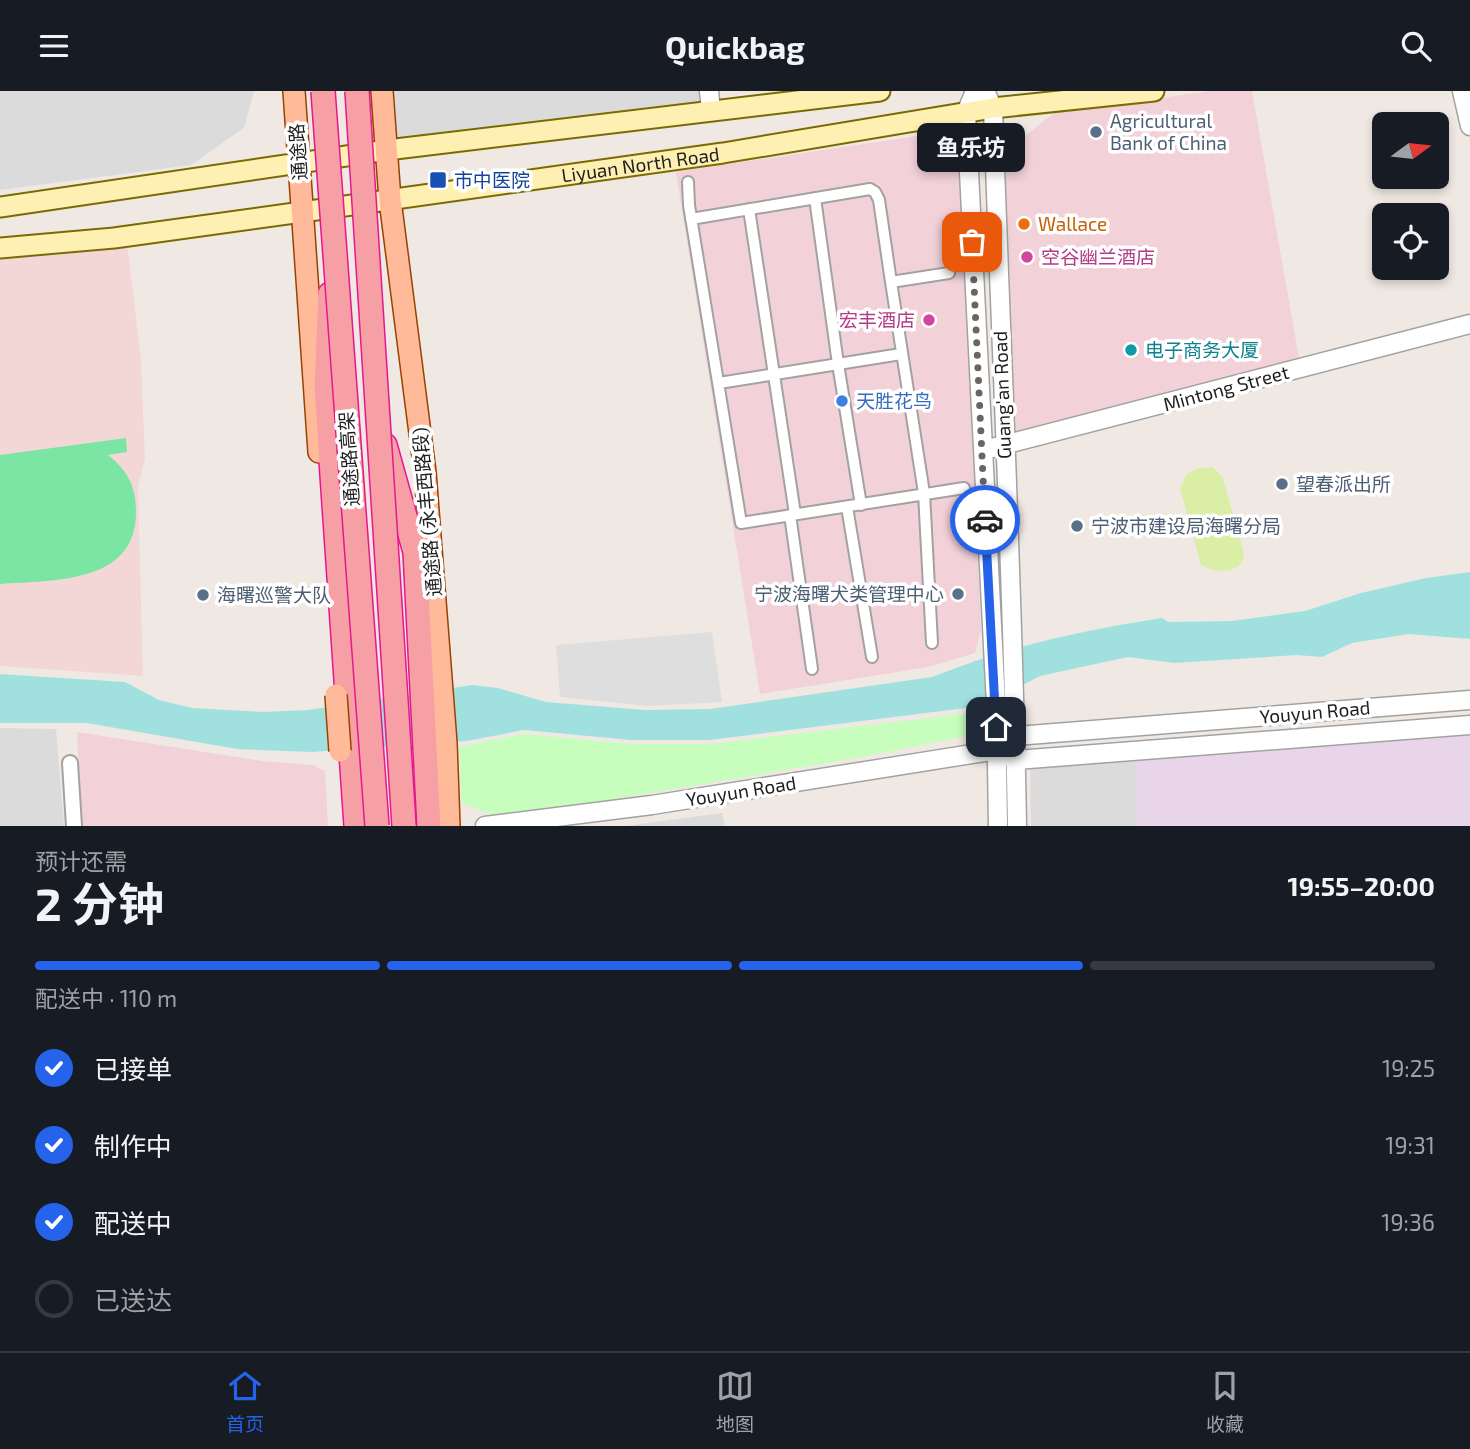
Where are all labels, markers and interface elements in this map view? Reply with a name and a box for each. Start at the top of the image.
icon: menu [35,27,73,65]
text: Quickbag [665,27,805,65]
icon: search [1397,27,1435,65]
place label: Agricultural Bank of China [1110,109,1227,154]
north arrow [1372,112,1449,189]
map controls [1372,112,1449,280]
street label: 通途路 [284,123,311,181]
callout: 鱼乐坊 [918,123,1026,172]
marker: Agricultural Bank of China [1088,124,1104,140]
text: 鱼乐坊 [937,133,1006,161]
street label: Liyuan North Road [560,142,721,187]
place label: 市中医院 [454,168,530,191]
marker: 市中医院 [428,170,448,190]
button: locate [1372,203,1449,280]
pin [942,212,1002,272]
place label: Wallace [1038,212,1107,235]
marker: Wallace [1016,216,1032,232]
icon: bag [953,223,991,261]
place label: 空谷幽兰酒店 [1041,245,1155,268]
marker: 空谷幽兰酒店 [1019,249,1035,265]
place label: 宏丰酒店 [839,308,915,331]
marker: 宏丰酒店 [921,312,937,328]
street label: Guang'an Road [988,331,1015,460]
place label: 电子商务大厦 [1145,338,1259,361]
marker: 电子商务大厦 [1123,342,1139,358]
street label: Mintong Street [1161,360,1291,415]
place label: 天胜花鸟 [856,389,932,412]
marker: 天胜花鸟 [834,393,850,409]
street label: 通途路高架 [334,411,363,507]
street label: 通途路 (永丰西路段) [408,426,445,598]
place label: 望春派出所 [1296,472,1391,495]
marker: 望春派出所 [1274,476,1290,492]
courier [950,485,1020,555]
icon: car [966,501,1004,539]
place label: 宁波市建设局海曙分局 [1091,514,1281,537]
marker: 宁波市建设局海曙分局 [1069,518,1085,534]
place label: 宁波海曙犬类管理中心 [754,582,944,605]
place label: 海曙巡警大队 [217,583,331,606]
marker: 宁波海曙犬类管理中心 [950,586,966,602]
marker: 海曙巡警大队 [195,587,211,603]
street label: Youyun Road [1259,695,1371,728]
pin [966,697,1026,757]
icon: home [977,708,1015,746]
street label: Youyun Road [684,770,798,811]
text: 预计还需 [35,847,127,875]
text: 19:55–20:00 [1287,870,1435,901]
text: 2 分钟 [35,875,164,930]
text: 配送中 · 110 m [35,984,177,1012]
icon: check [35,1049,73,1087]
text: 已接单 [94,1053,172,1084]
text: 19:25 [1382,1054,1435,1082]
icon: check [35,1126,73,1164]
text: 制作中 [94,1130,172,1161]
text: 19:31 [1385,1131,1435,1159]
icon: check [35,1203,73,1241]
text: 配送中 [94,1207,172,1238]
text: 19:36 [1381,1208,1435,1236]
text: 已送达 [94,1284,172,1315]
tab: 首页 [226,1367,264,1436]
tab: 地图 [716,1367,754,1436]
tab: 收藏 [1206,1367,1244,1436]

